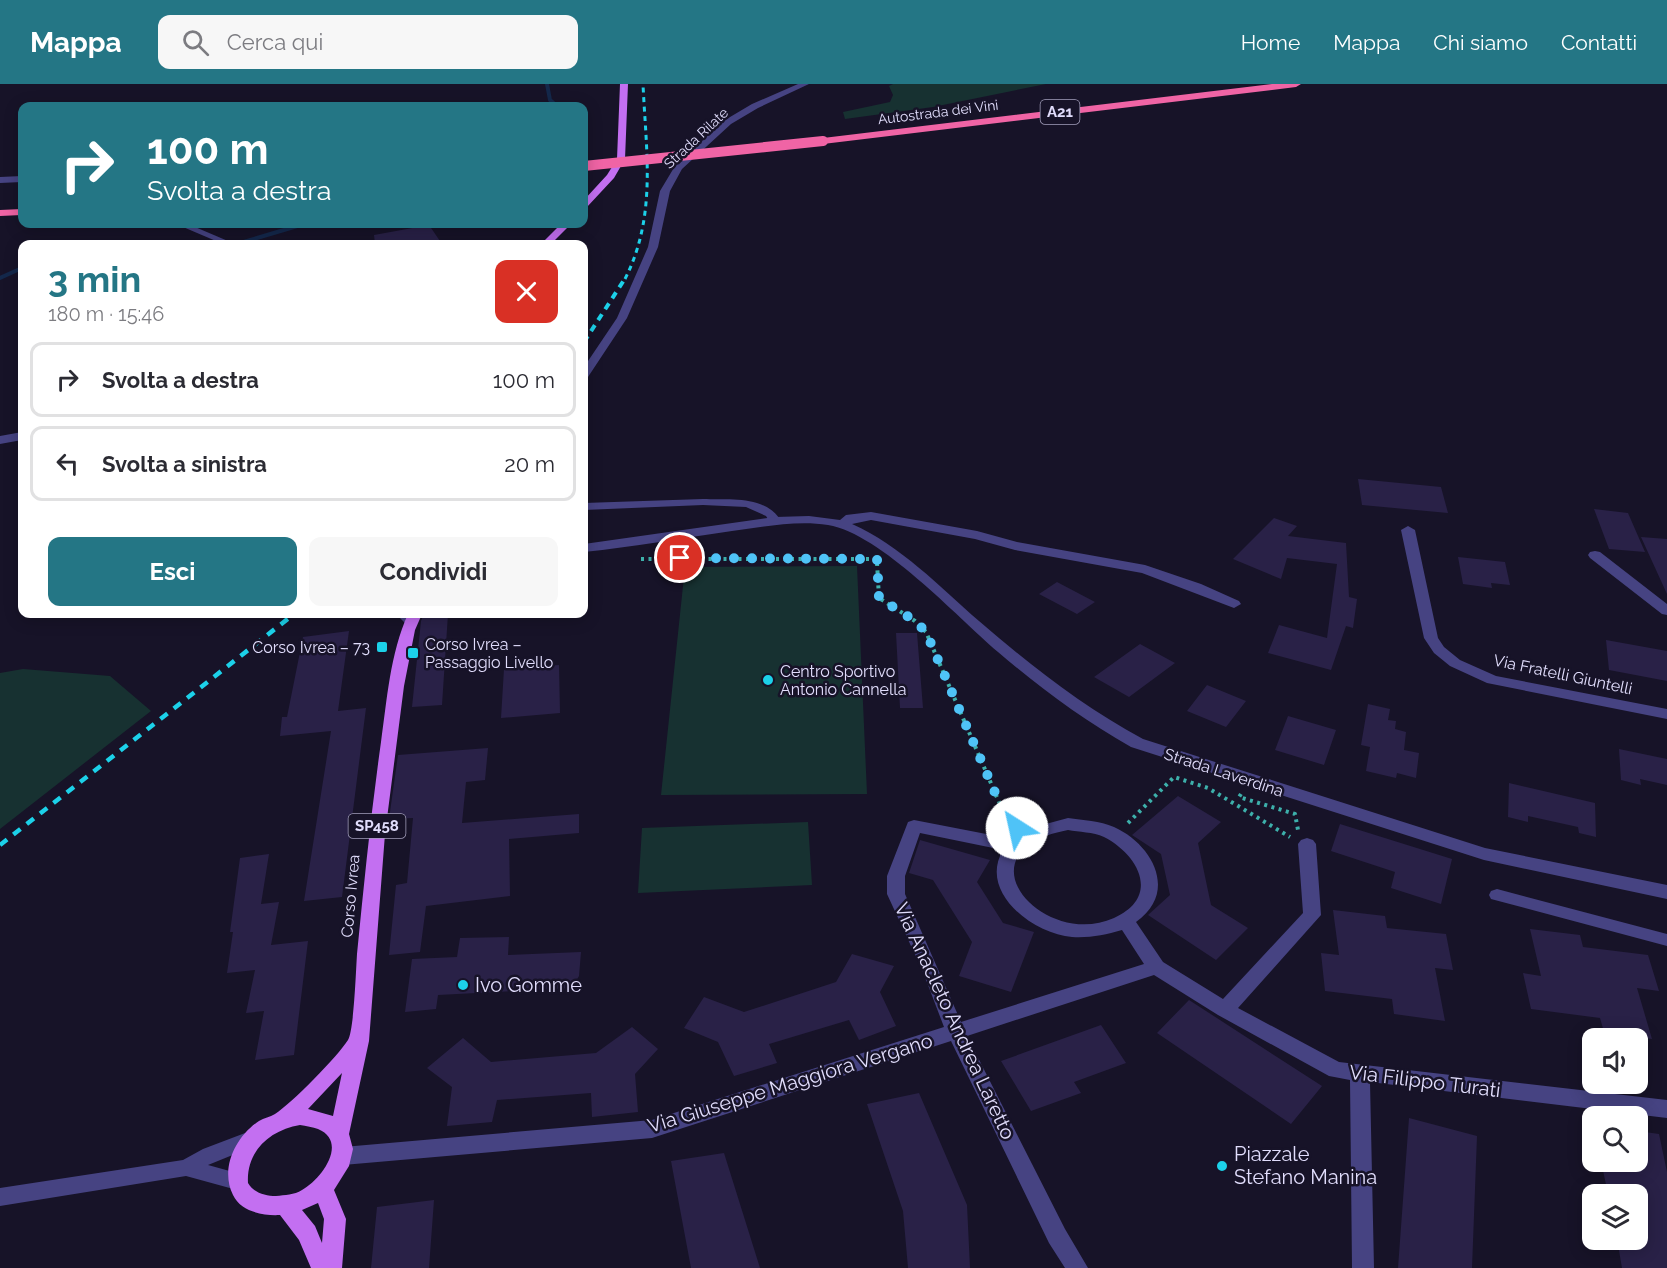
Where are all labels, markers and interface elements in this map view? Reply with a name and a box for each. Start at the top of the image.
search box [158,15,578,69]
text: Mappa [30,26,122,59]
icon: search [179,26,212,59]
text: Cerca qui [227,29,323,55]
text: Home [1241,30,1300,55]
text: Mappa [1333,30,1400,55]
text: Chi siamo [1433,30,1528,55]
text: Contatti [1561,30,1637,55]
street label: Autostrada dei Vini [877,97,999,127]
road number: A21 [1040,100,1080,124]
street label: Strada Rilate [661,104,731,172]
text: 100 m [147,125,269,174]
icon: right [48,126,126,204]
text: Svolta a destra [147,175,331,206]
text: 3 min [48,258,141,300]
button: close [495,260,558,323]
text: 180 m · 15:46 [48,302,164,326]
icon: right [51,363,84,396]
text: Svolta a destra [102,367,259,393]
text: 100 m [493,367,555,393]
icon: left [51,447,84,480]
text: Svolta a sinistra [102,451,267,477]
text: 20 m [504,451,555,477]
pin [654,532,705,583]
button: Esci [48,537,297,606]
button: Condividi [309,537,558,606]
icon: arrive [663,541,696,574]
place label: Corso Ivrea – Passaggio Livello [425,635,553,672]
place label: Corso Ivrea – 73 [252,638,370,657]
marker: Corso Ivrea – 73 [375,640,389,654]
marker: Corso Ivrea – Passaggio Livello [406,646,420,660]
street label: Via Fratelli Giuntelli [1492,650,1634,699]
place label: Centro Sportivo Antonio Cannella [780,662,906,699]
marker: Centro Sportivo Antonio Cannella [761,673,775,687]
street label: Strada Laverdina [1162,744,1286,801]
position arrow [985,796,1049,860]
road number: SP458 [348,814,406,838]
street label: Corso Ivrea [337,854,364,938]
street label: Via Anacleto Andrea Laretto [890,899,1021,1143]
place label: Ivo Gomme [475,973,582,997]
marker: Ivo Gomme [456,978,470,992]
street label: Via Giuseppe Maggiora Vergano [645,1028,935,1138]
map controls [1582,1028,1648,1250]
button: sound [1582,1028,1648,1094]
street label: Via Filippo Turati [1348,1060,1502,1102]
button: search [1582,1106,1648,1172]
place label: Piazzale Stefano Manina [1234,1142,1377,1189]
marker: Piazzale Stefano Manina [1215,1159,1229,1173]
button: layers [1582,1184,1648,1250]

